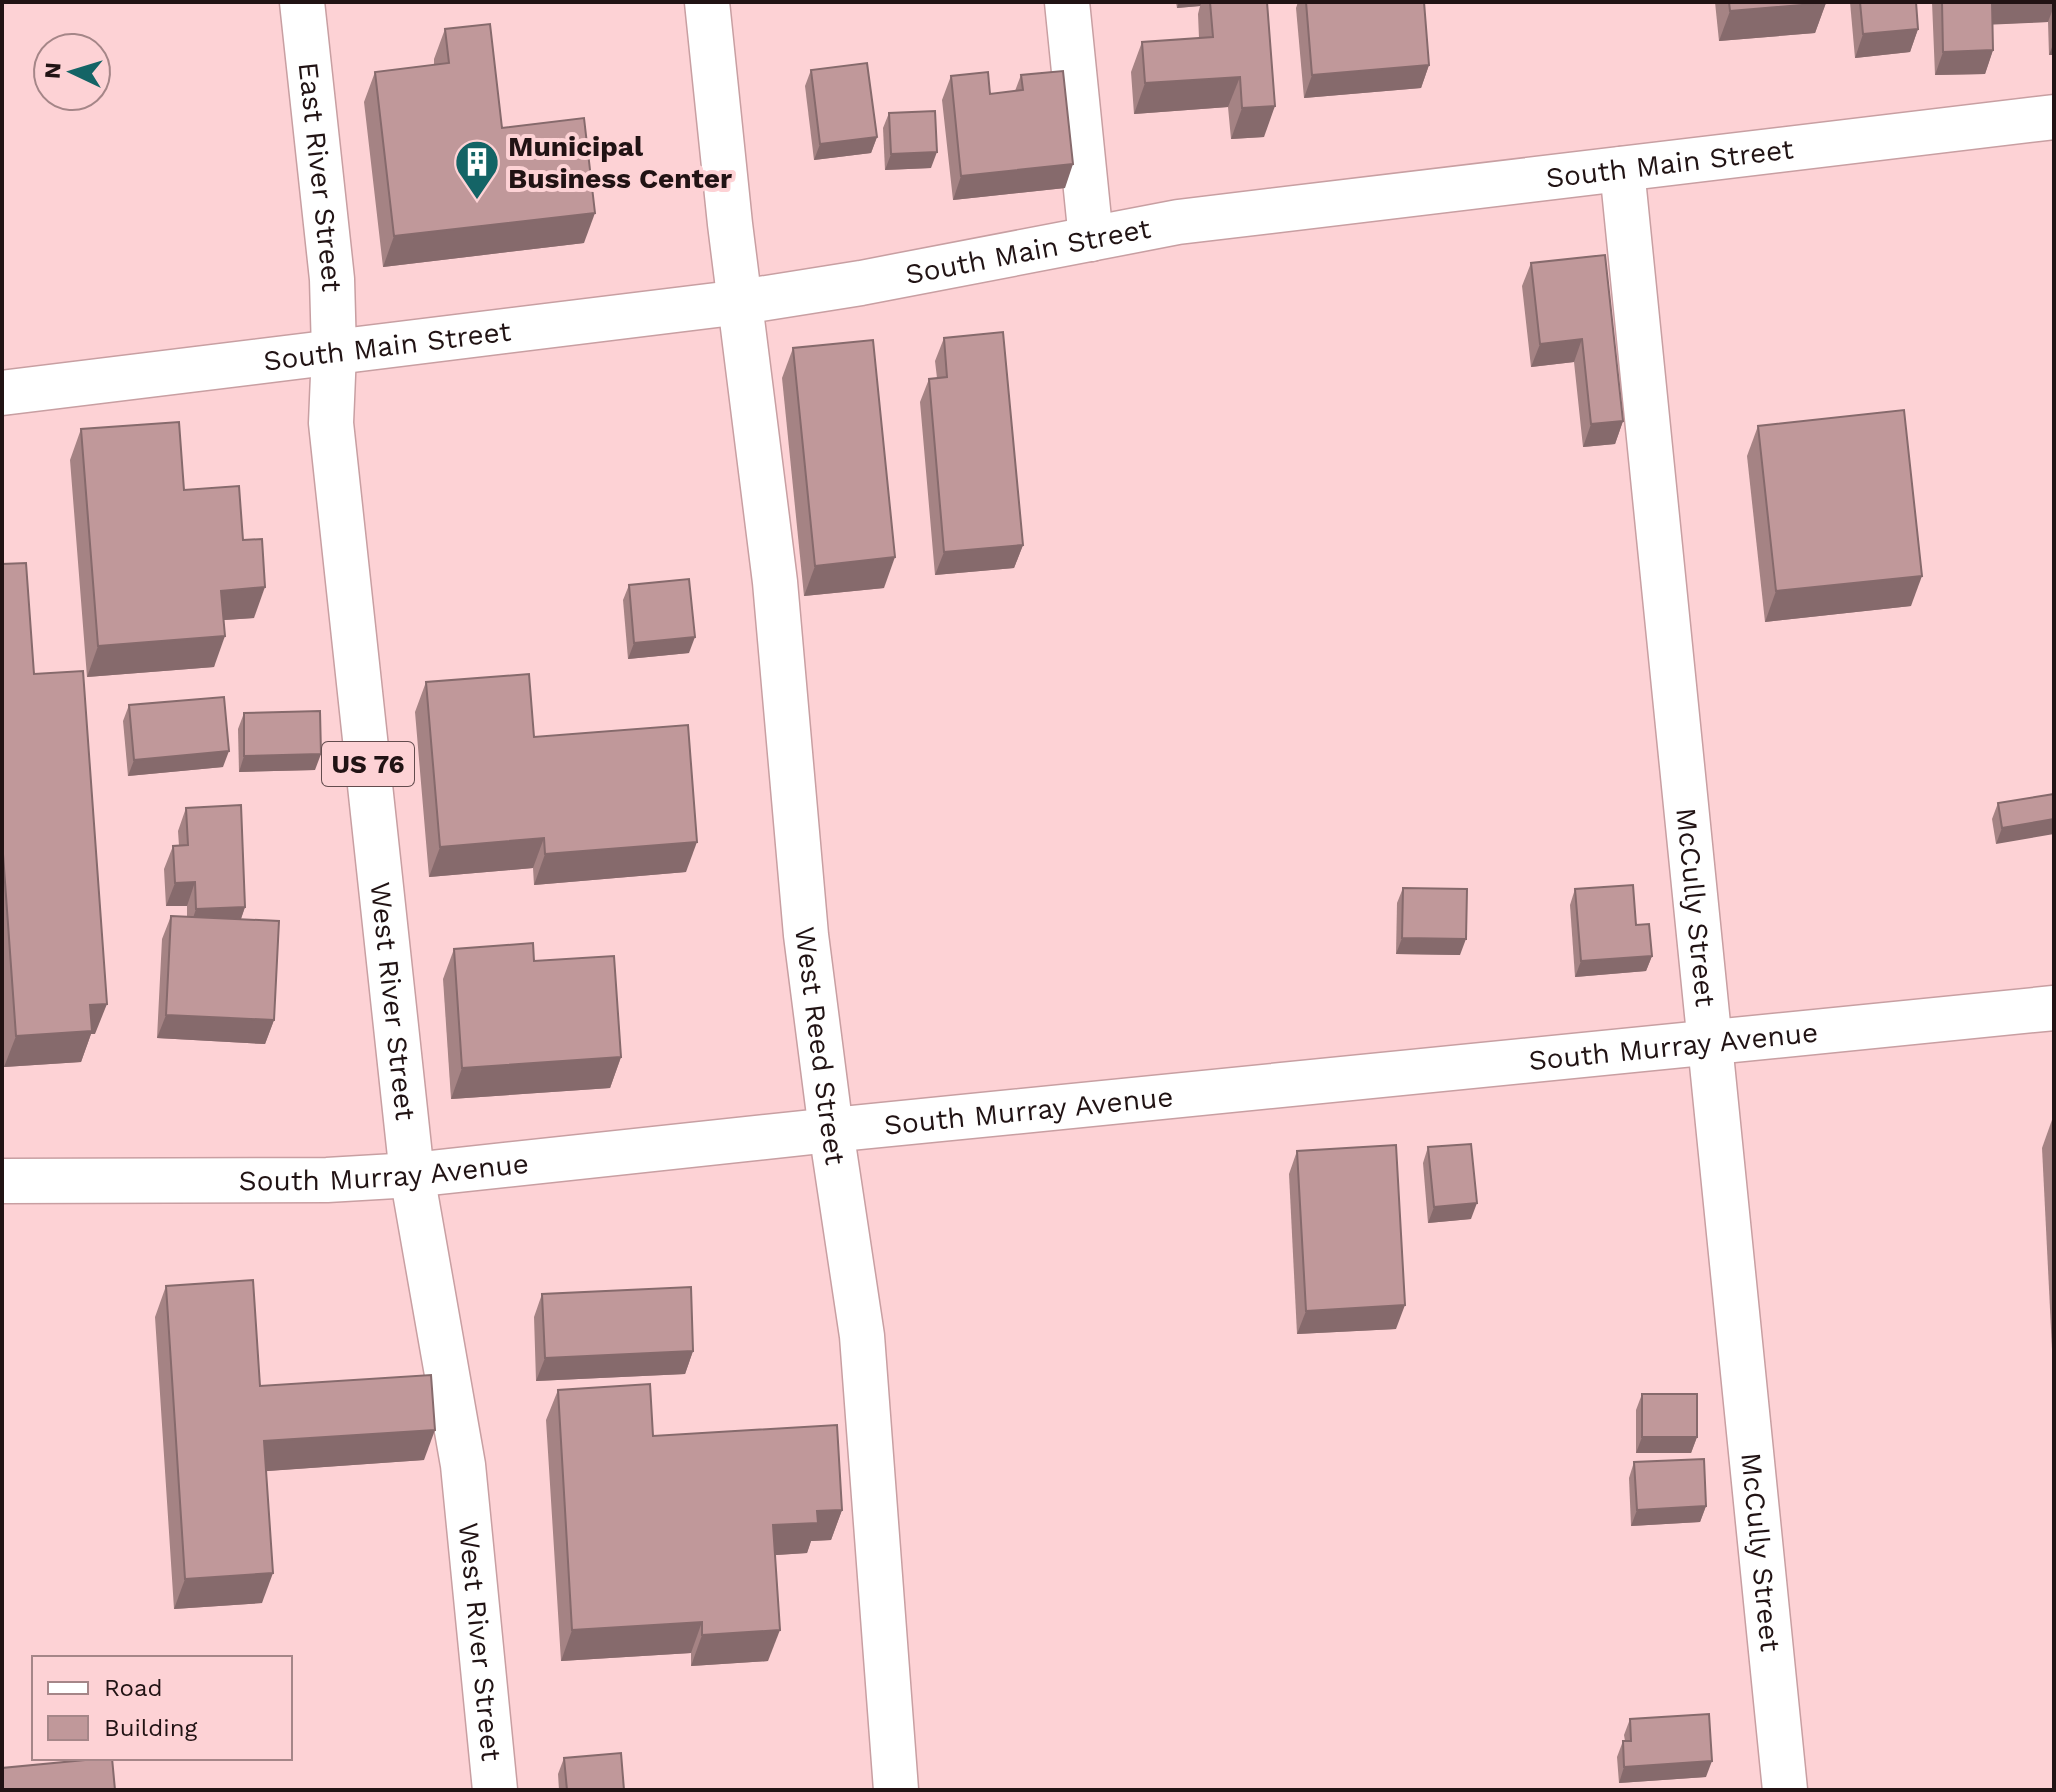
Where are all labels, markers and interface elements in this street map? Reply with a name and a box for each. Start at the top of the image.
north arrow [32,32,112,112]
street label: East River Street [292,60,349,293]
text: N [40,62,66,80]
place label: Municipal Business Center [508,130,732,195]
street label: South Main Street [1544,132,1795,194]
building icon: Municipal Business Center [453,138,501,201]
street label: South Main Street [903,211,1153,291]
street label: South Main Street [262,314,513,377]
road number: US 76 [322,742,414,786]
street label: McCully Street [1670,806,1723,1009]
street label: West River Street [364,880,423,1122]
street label: West Reed Street [789,925,853,1167]
street label: South Murray Avenue [1527,1015,1819,1077]
street label: South Murray Avenue [882,1079,1175,1141]
street label: South Murray Avenue [239,1146,530,1197]
street label: McCully Street [1735,1451,1788,1653]
street label: West River Street [452,1521,509,1763]
legend [32,1656,292,1760]
text: Road [104,1674,163,1702]
text: Building [104,1714,197,1742]

